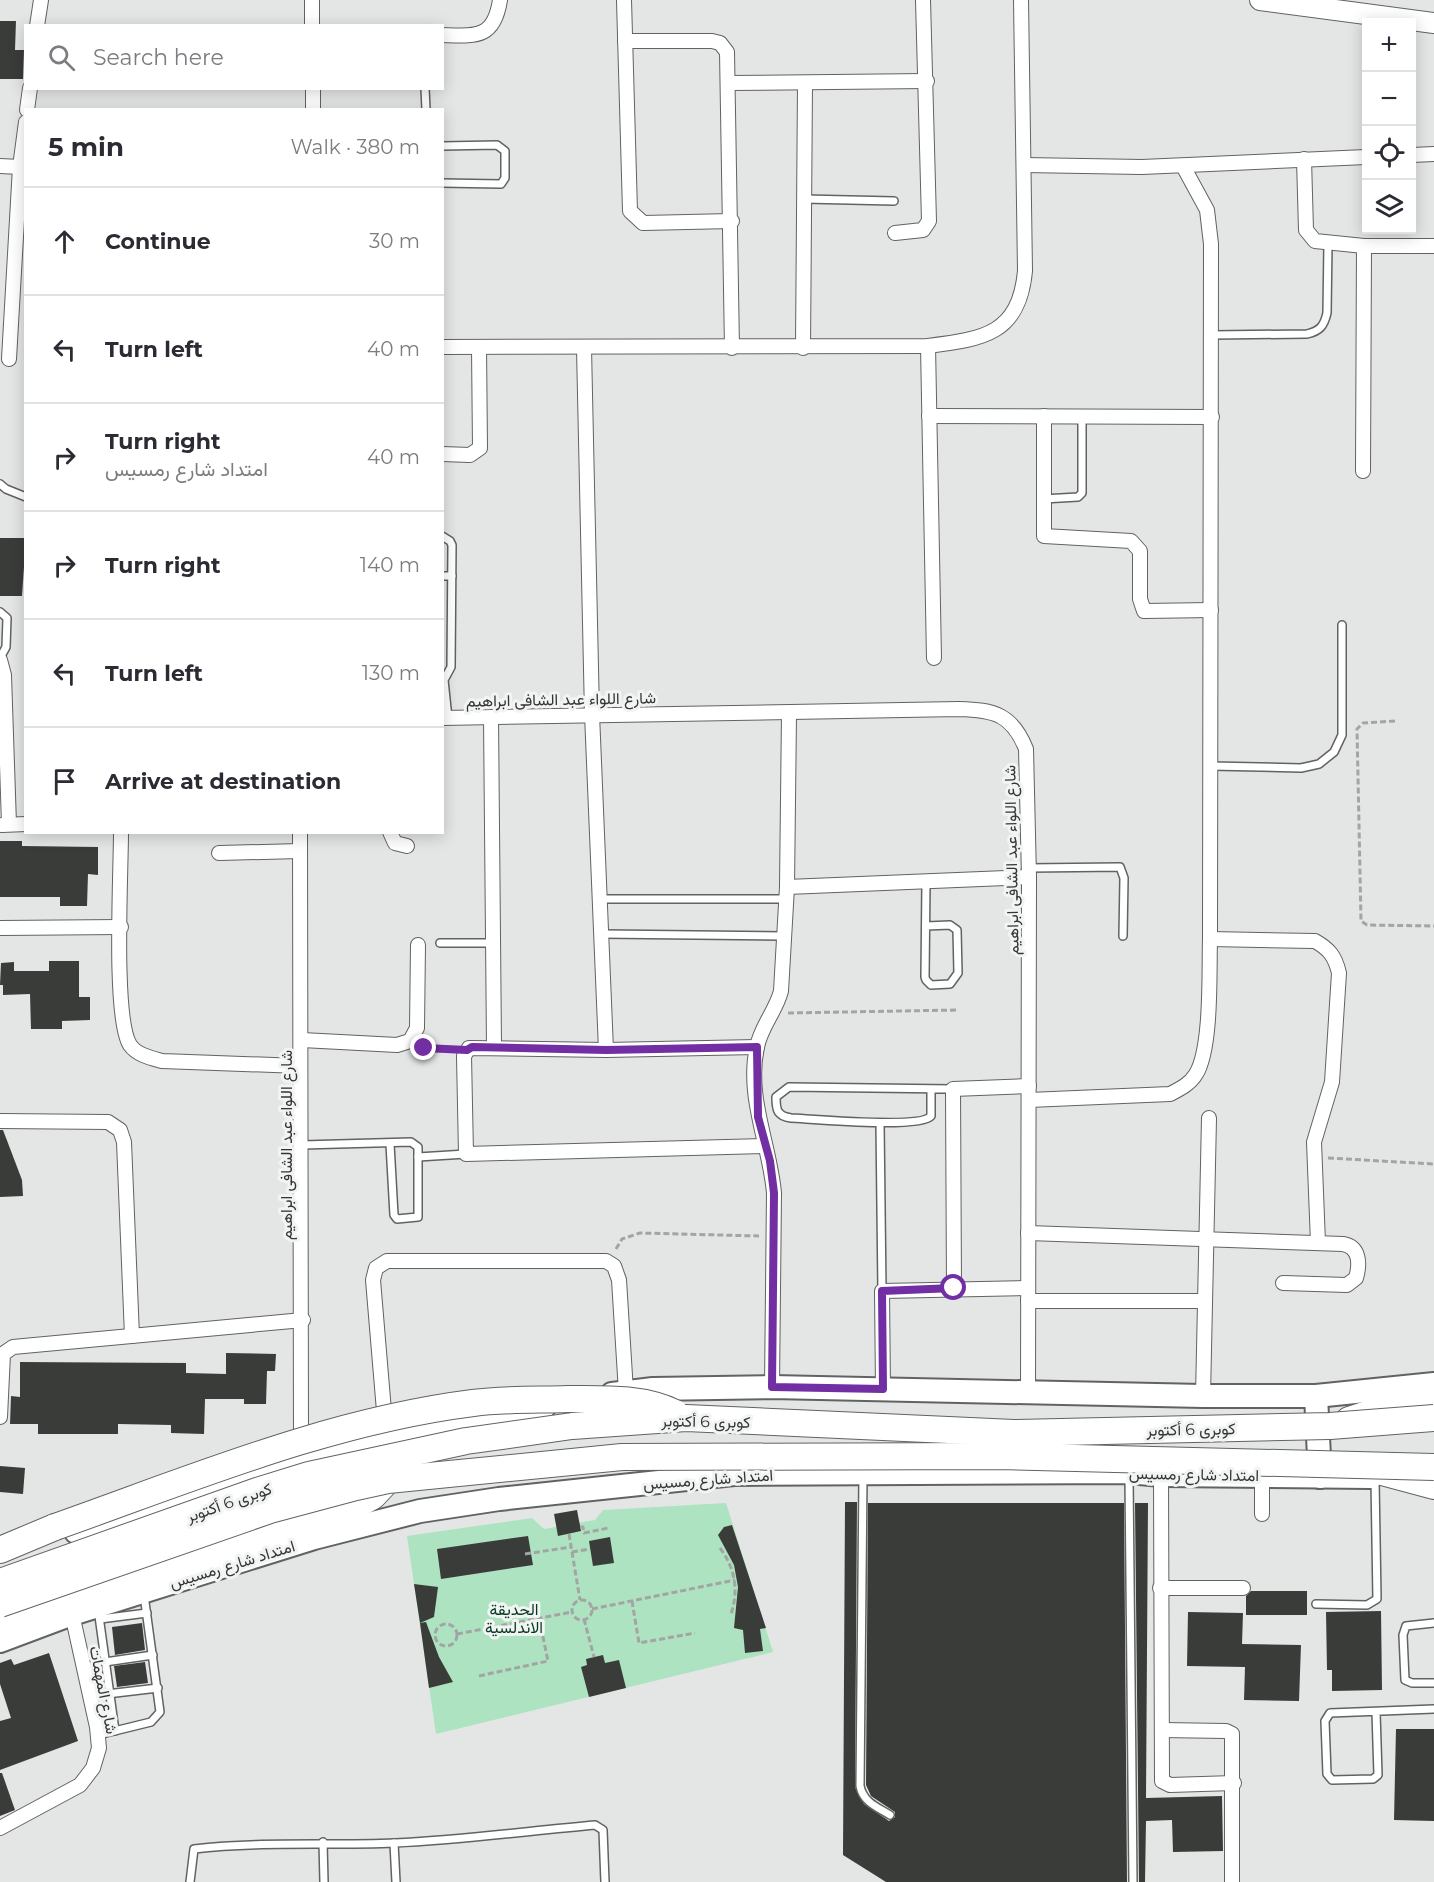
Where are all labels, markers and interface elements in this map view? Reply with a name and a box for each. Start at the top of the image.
map controls [1362,18,1416,234]
button: + [1362,18,1416,72]
search box [24,24,444,90]
icon: search [45,41,78,74]
text: Search here [93,44,224,71]
button: − [1362,72,1416,126]
button: locate [1362,126,1416,180]
text: 5 min [48,131,124,163]
text: Walk · 380 m [290,135,420,159]
button: layers [1362,180,1416,234]
icon: ahead [48,225,81,258]
text: Continue [105,228,211,255]
text: 30 m [369,229,420,253]
icon: left [48,333,81,366]
text: Turn left [105,336,203,363]
text: 40 m [367,337,420,361]
text: Turn right [105,428,220,455]
icon: right [48,441,81,474]
text: 40 m [367,445,420,469]
text: امتداد شارع رمسيس [105,457,268,481]
icon: right [48,549,81,582]
text: Turn right [105,552,220,579]
text: 140 m [360,553,420,577]
icon: left [48,657,81,690]
text: Turn left [105,660,203,687]
text: 130 m [362,661,420,685]
street label: شارع اللواء عبد الشافى ابراهيم [466,688,656,713]
icon: arrive [48,765,81,798]
street label: شارع اللواء عبد الشافى ابراهيم [1000,765,1025,955]
text: Arrive at destination [105,768,341,795]
route end [410,1034,436,1060]
street label: شارع اللواء عبد الشافى ابراهيم [277,1050,298,1240]
route start [940,1274,966,1300]
street label: كوبرى 6 أكتوبر [660,1411,751,1433]
street label: كوبرى 6 أكتوبر [1145,1419,1236,1441]
street label: امتداد شارع رمسيس [1129,1464,1259,1487]
street label: امتداد شارع رمسيس [642,1465,774,1496]
street label: كوبرى 6 أكتوبر [183,1479,275,1527]
street label: امتداد شارع رمسيس [167,1536,298,1595]
park label: الحديقة الاندلسية [485,1600,543,1637]
street label: شارع المهمات [84,1645,121,1736]

